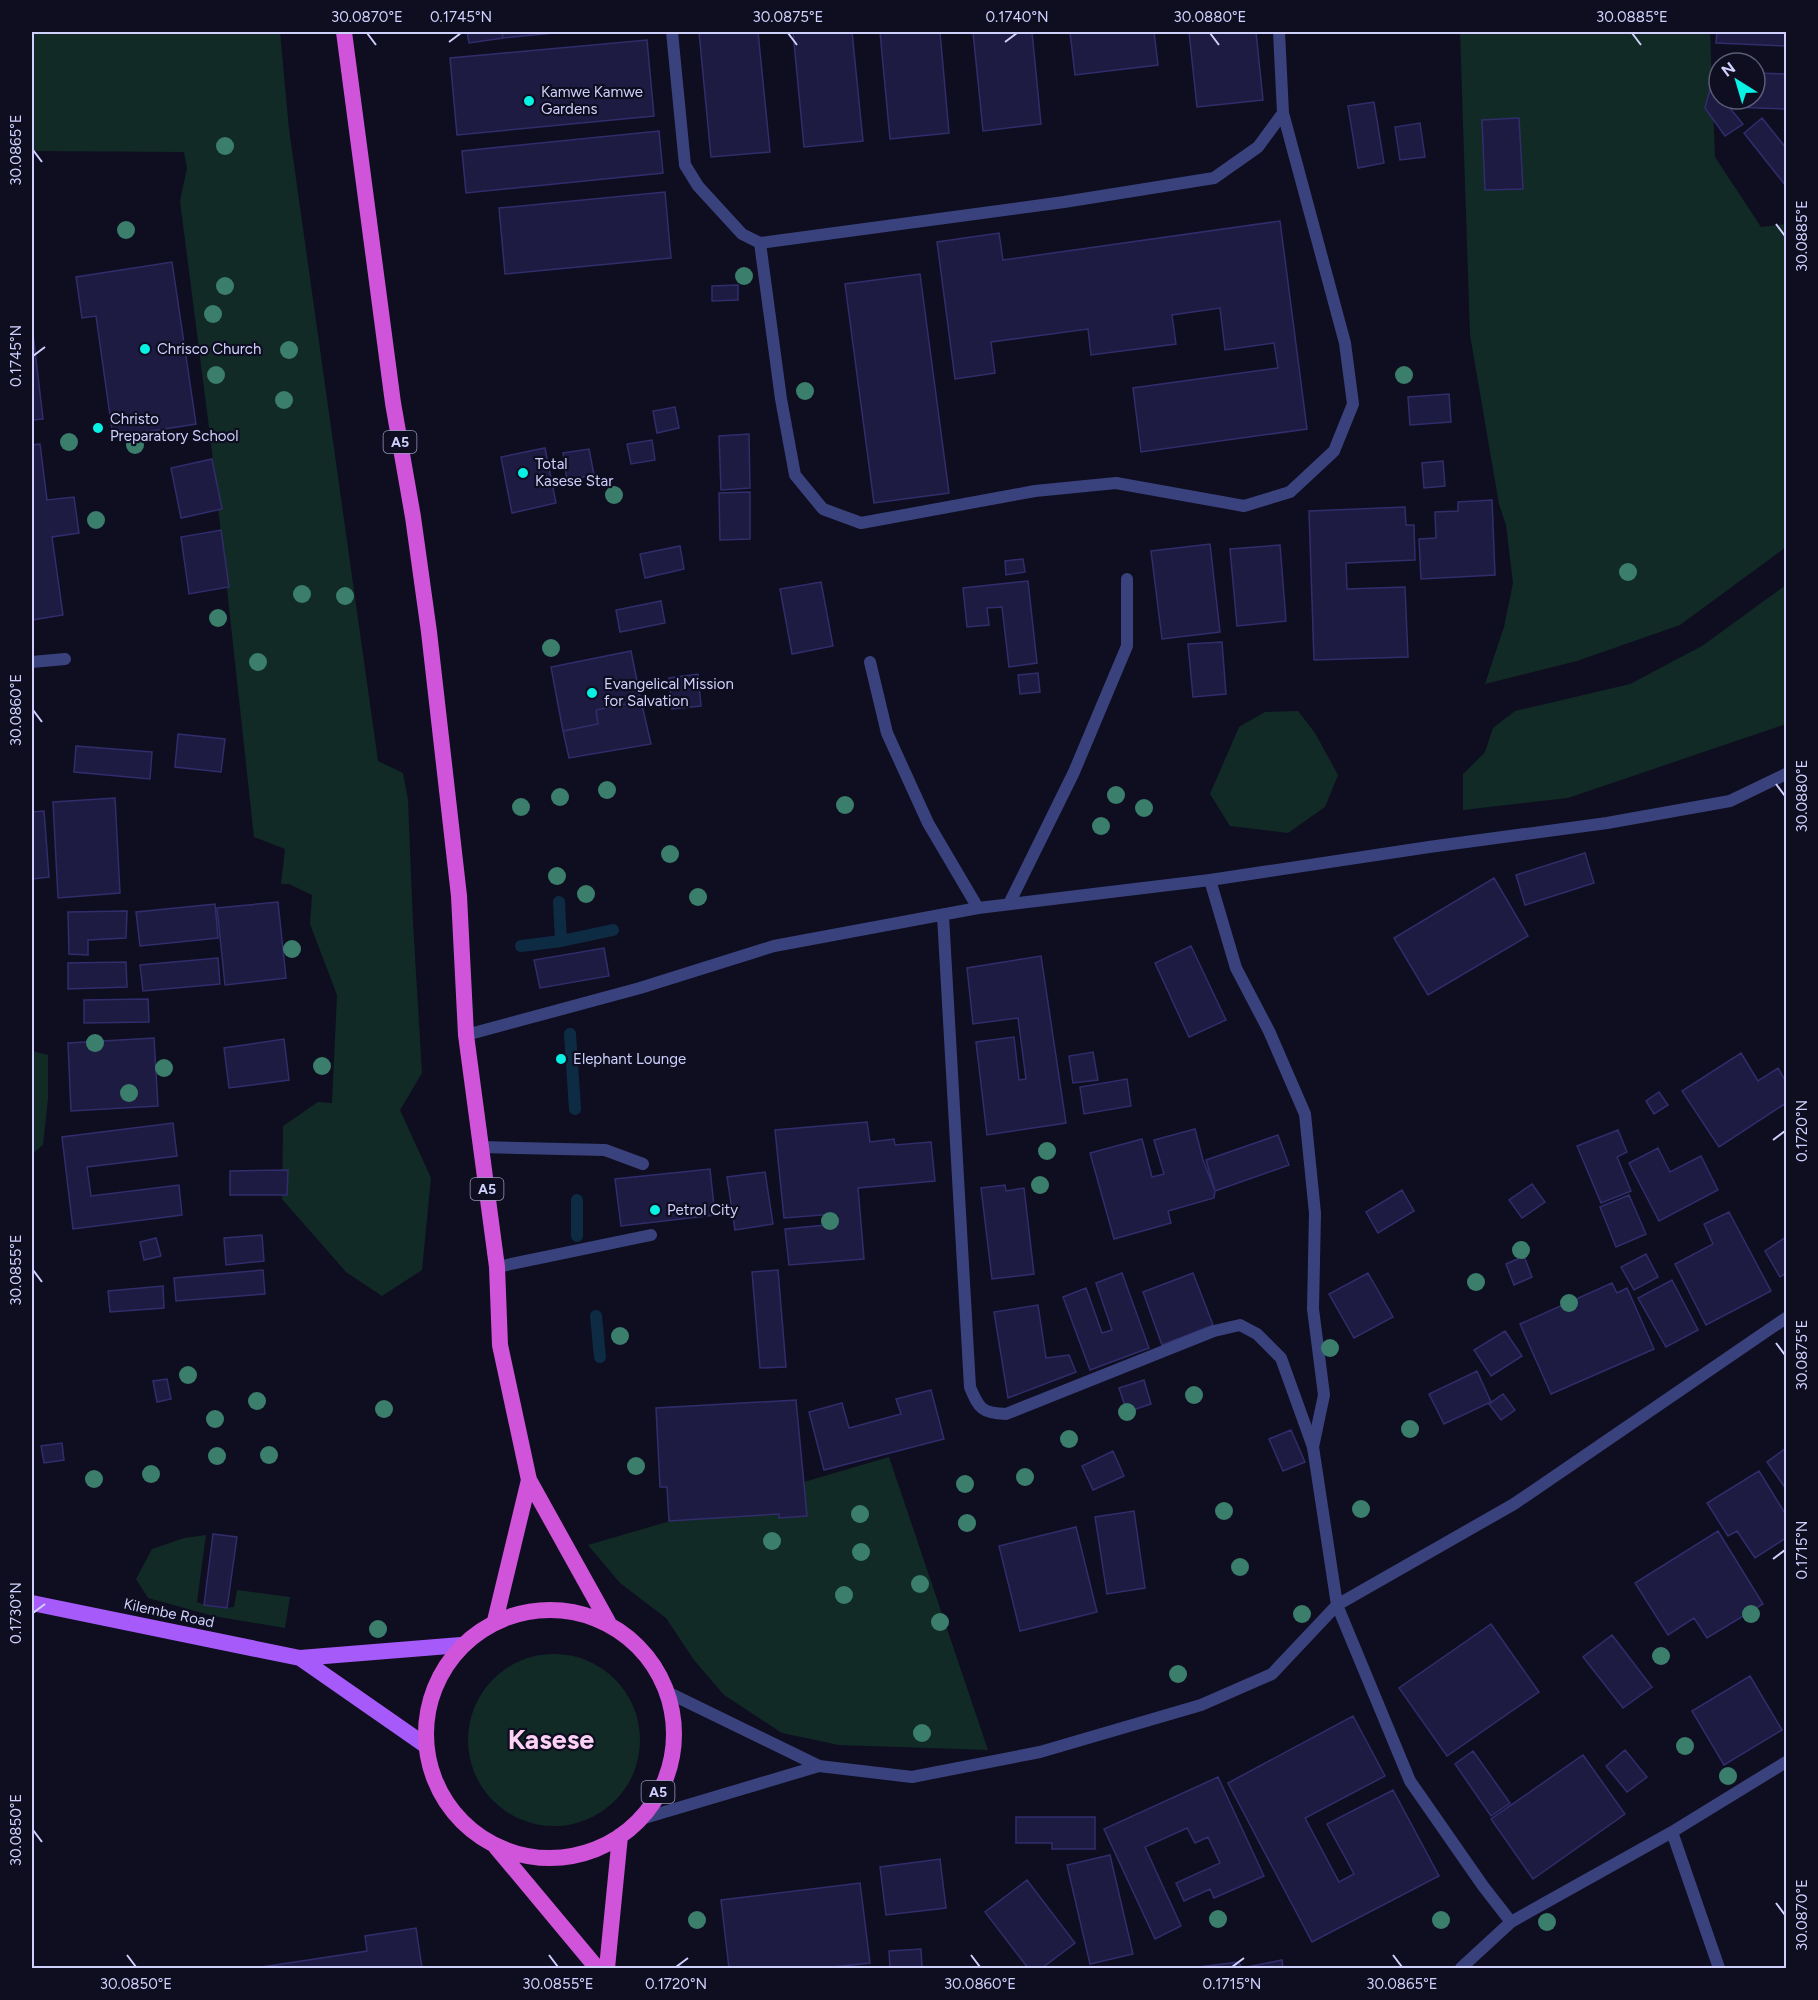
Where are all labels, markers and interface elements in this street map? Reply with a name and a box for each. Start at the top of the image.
text: 30.0870°E [331,8,403,26]
text: 0.1745°N [430,8,492,26]
text: 30.0875°E [753,8,823,26]
text: 0.1740°N [985,8,1049,26]
text: 30.0880°E [1174,8,1246,26]
text: 30.0885°E [1596,8,1668,26]
north arrow [1707,51,1767,111]
text: N [1718,58,1739,81]
place label: Kamwe Kamwe Gardens [541,83,643,118]
marker: Kamwe Kamwe Gardens [522,94,536,108]
text: 30.0865°E [7,114,25,186]
text: 30.0885°E [1793,200,1811,272]
text: 0.1745°N [7,325,25,387]
place label: Chrisco Church [157,340,261,358]
marker: Chrisco Church [138,342,152,356]
place label: Christo Preparatory School [110,410,239,445]
marker: Christo Preparatory School [91,421,105,435]
road number: A5 [384,431,416,453]
place label: Total Kasese Star [535,455,613,490]
marker: Total Kasese Star [516,466,530,480]
text: 30.0860°E [7,674,25,746]
place label: Evangelical Mission for Salvation [604,675,734,710]
marker: Evangelical Mission for Salvation [585,686,599,700]
text: 30.0880°E [1793,760,1811,832]
place label: Elephant Lounge [573,1050,686,1068]
marker: Elephant Lounge [554,1052,568,1066]
text: 0.1720°N [1793,1100,1811,1162]
road number: A5 [470,1178,504,1200]
place label: Petrol City [667,1201,738,1219]
marker: Petrol City [648,1203,662,1217]
text: 30.0855°E [7,1234,25,1306]
text: 30.0875°E [1793,1320,1811,1390]
text: 0.1715°N [1793,1521,1811,1579]
text: 0.1730°N [7,1582,25,1644]
street label: Kilembe Road [122,1595,216,1631]
district label: Kasese [508,1723,594,1756]
road number: A5 [642,1781,674,1803]
text: 30.0850°E [7,1794,25,1866]
text: 30.0870°E [1793,1879,1811,1951]
text: 30.0850°E [100,1975,172,1993]
text: 30.0855°E [522,1975,594,1993]
text: 0.1720°N [645,1975,707,1993]
text: 30.0860°E [944,1975,1016,1993]
text: 0.1715°N [1203,1975,1261,1993]
text: 30.0865°E [1366,1975,1438,1993]

